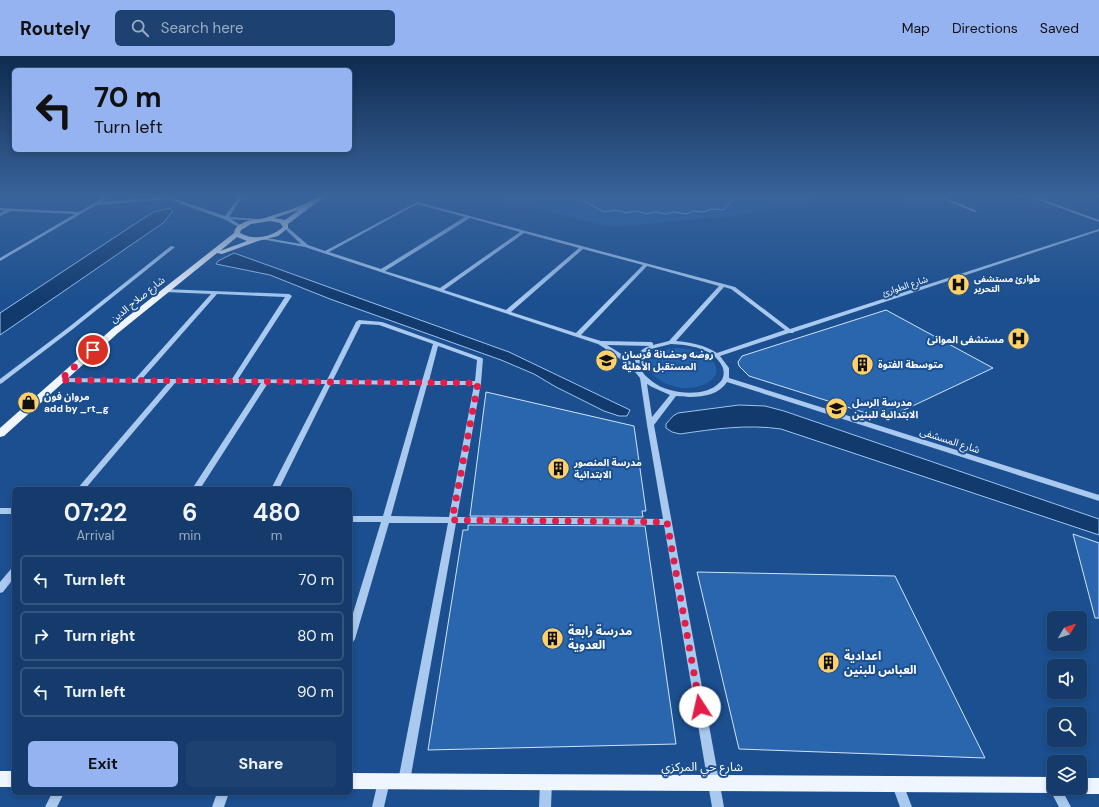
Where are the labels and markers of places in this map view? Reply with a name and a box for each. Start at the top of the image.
hospital icon: طوارئ مستشفى التحرير [946,271,972,297]
place label: طوارئ مستشفى التحرير [973,273,1041,295]
hospital icon: مستشفى الموانئ [1006,326,1032,352]
pin [76,333,110,367]
place label: مستشفى الموانئ [927,333,1004,346]
school or university icon: روضه وحضانة فرسان المستقبل الأهلية [594,347,620,373]
place label: روضه وحضانة فرسان المستقبل الأهلية [622,348,714,373]
building icon: متوسطة الفتوة [849,351,875,377]
place label: متوسطة الفتوة [878,358,943,371]
shop icon: مروان فون add by _rt_g [16,389,42,415]
place label: مروان فون add by _rt_g [44,390,109,415]
school or university icon: مدرسة الرسل الابتدائية للبنين [824,395,850,421]
place label: مدرسة الرسل الابتدائية للبنين [852,396,918,421]
building icon: مدرسة المنصور الابتدائية [545,455,571,481]
place label: مدرسة المنصور الابتدائية [573,456,642,481]
place label: مدرسة رابعة العدوية [568,623,632,653]
building icon: مدرسة رابعة العدوية [540,625,566,651]
place label: اعدادية العباس للبنين [844,648,917,678]
building icon: اعدادية العباس للبنين [815,650,841,676]

